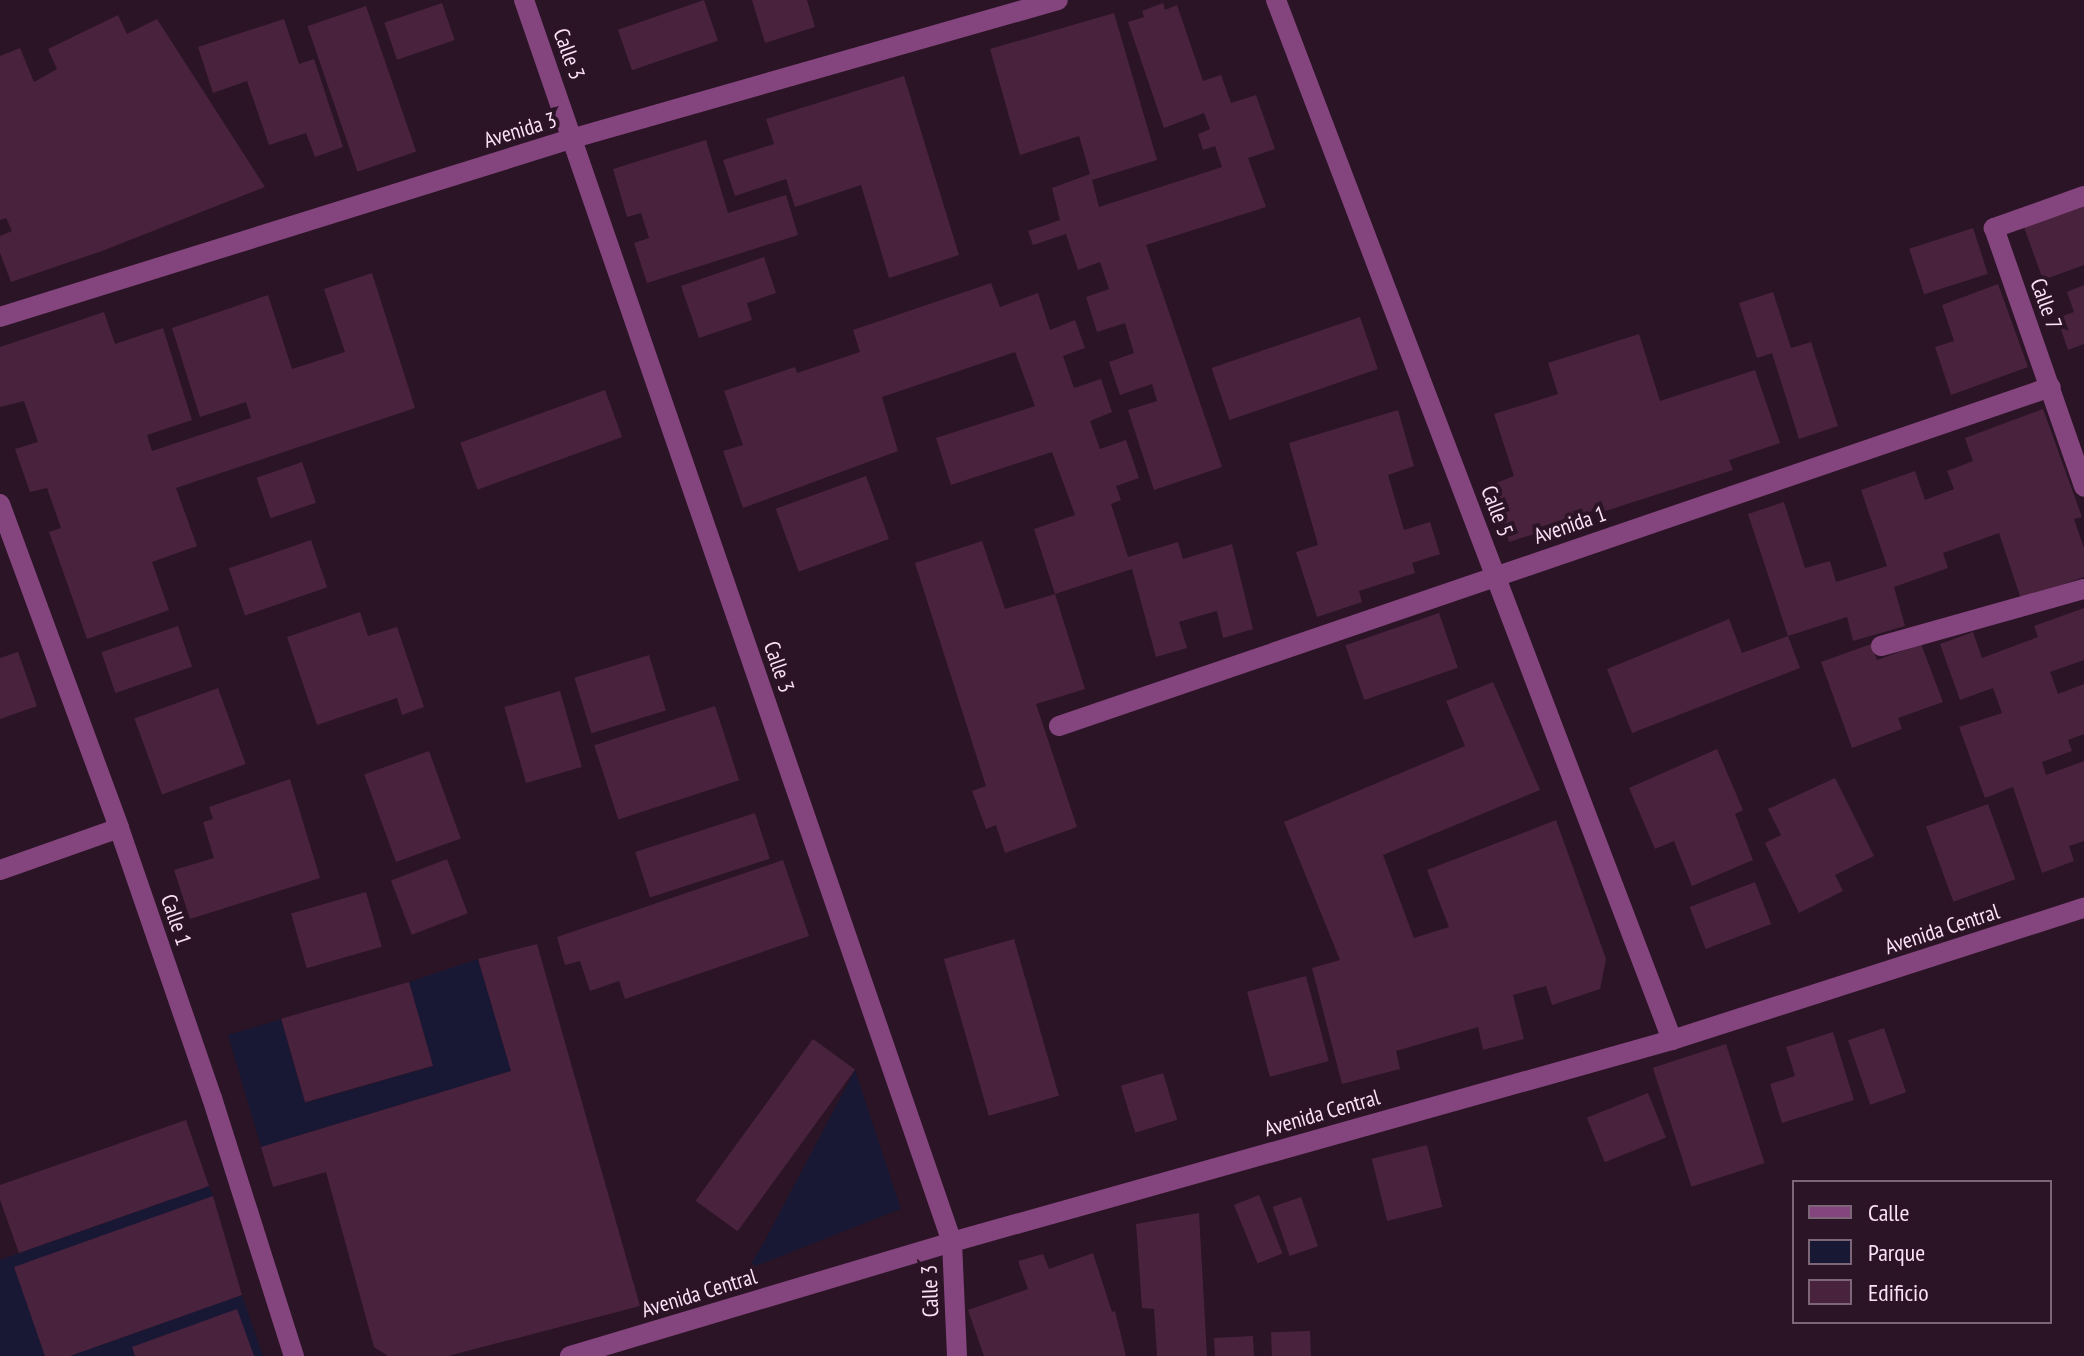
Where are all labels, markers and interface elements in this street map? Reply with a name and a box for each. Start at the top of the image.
street label: Calle 3 [548,25,590,83]
street label: Avenida 3 [480,106,560,154]
street label: Calle 7 [2025,275,2067,333]
street label: Calle 5 [1475,482,1519,540]
street label: Avenida 1 [1530,500,1610,550]
street label: Calle 3 [758,638,800,696]
street label: Calle 1 [155,891,197,949]
street label: Avenida Central [1881,898,2003,960]
street label: Avenida Central [1261,1084,1383,1142]
legend [1792,1180,2052,1324]
text: Calle [1868,1197,1909,1228]
text: Parque [1868,1237,1925,1268]
street label: Avenida Central [638,1263,760,1323]
street label: Calle 3 [916,1264,944,1318]
text: Edificio [1868,1277,1929,1308]

